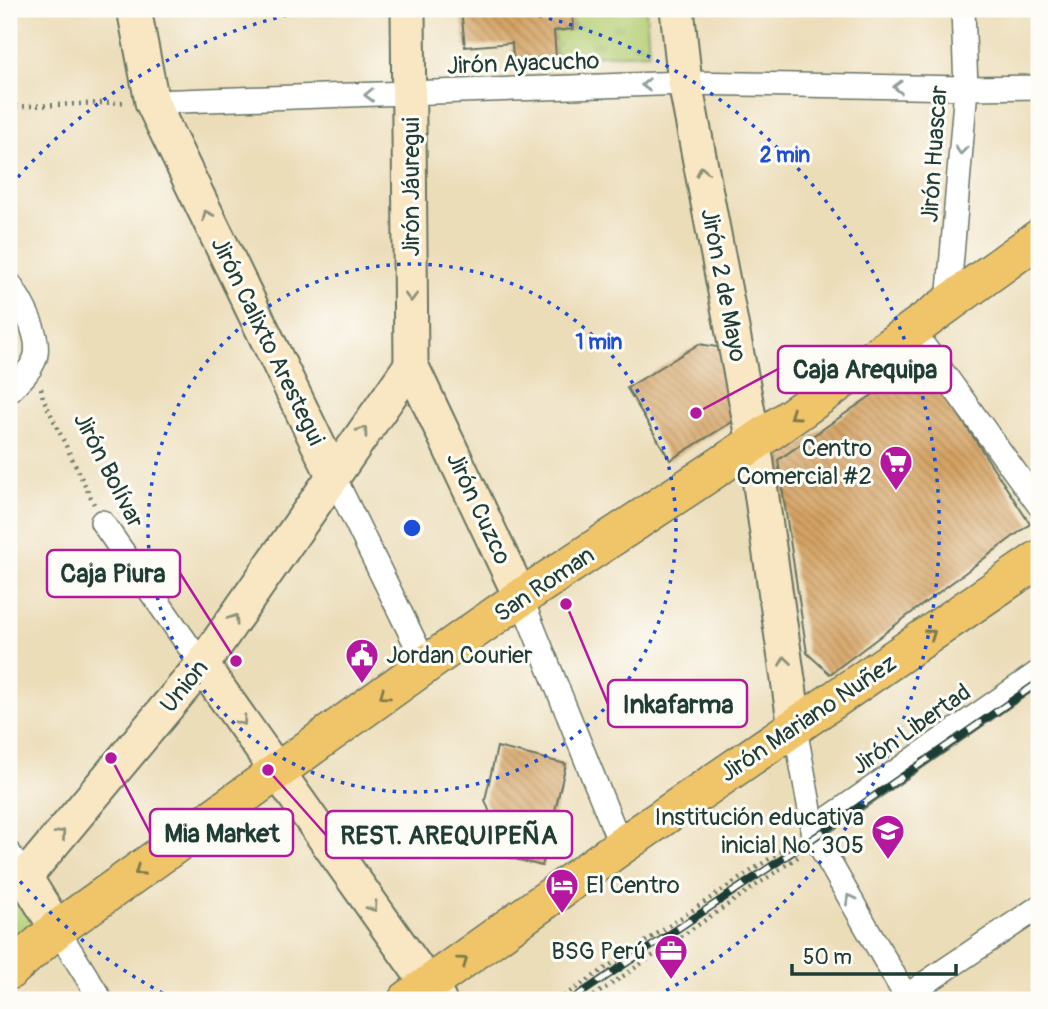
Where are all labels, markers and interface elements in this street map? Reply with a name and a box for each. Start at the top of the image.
street label: Jirón Ayacucho [446,46,600,81]
one-way arrow [640,77,651,92]
one-way arrow [892,79,902,95]
street label: Jirón Huascar [915,84,954,224]
one-way arrow [364,87,375,102]
street label: Jirón Jáuregui [397,117,426,257]
text: 2 min [760,142,810,169]
one-way arrow [954,145,969,156]
one-way arrow [695,165,710,177]
street label: Jirón 2 de Mayo [694,206,753,364]
one-way arrow [201,210,215,222]
street label: Jirón Calixto Arestegui [205,232,331,450]
one-way arrow [403,293,419,303]
text: 1 min [576,329,623,356]
callout: Caja Arequipa [778,346,951,393]
text: Caja Arequipa [793,354,937,386]
one-way arrow [789,407,802,419]
street label: Jirón Bolívar [67,408,150,533]
one-way arrow [355,426,367,439]
place label: Centro Comercial #2 [736,434,872,491]
supermarket icon: Centro Comercial #2 [877,443,915,492]
street label: Jirón Cuzco [440,447,517,569]
centre of rings [400,516,424,540]
street label: San Roman [489,540,600,628]
callout: Caja Piura [47,550,180,597]
text: Caja Piura [60,558,166,590]
one-way arrow [226,614,238,627]
one-way arrow [923,630,936,643]
public building icon: Jordan Courier [343,636,381,685]
place label: Jordan Courier [386,641,533,670]
street label: Jirón Mariano Nuñez [715,649,902,788]
street label: Union [154,654,215,719]
one-way arrow [778,655,793,667]
street label: Jirón Libertad [846,678,976,781]
callout: Inkafarma [608,680,747,727]
one-way arrow [379,687,392,700]
text: Inkafarma [622,689,734,721]
one-way arrow [234,713,246,726]
place label: Institución educativa inicial No. 305 [654,803,864,860]
callout: Mia Market [150,809,293,856]
callout: REST. AREQUIPEÑA [326,811,572,858]
school or university icon: Institución educativa inicial No. 305 [869,812,907,861]
text: Mia Market [164,818,280,850]
text: REST. AREQUIPEÑA [340,820,558,852]
one-way arrow [53,829,65,842]
one-way arrow [134,863,147,875]
hotel icon: El Centro [543,866,581,915]
place label: El Centro [586,871,680,900]
one-way arrow [845,893,858,906]
one-way arrow [365,899,377,912]
office icon: BSG Perú [652,932,690,981]
scale bar [792,932,957,976]
place label: BSG Perú [551,937,646,966]
text: 50 m [803,944,852,971]
one-way arrow [455,957,468,969]

